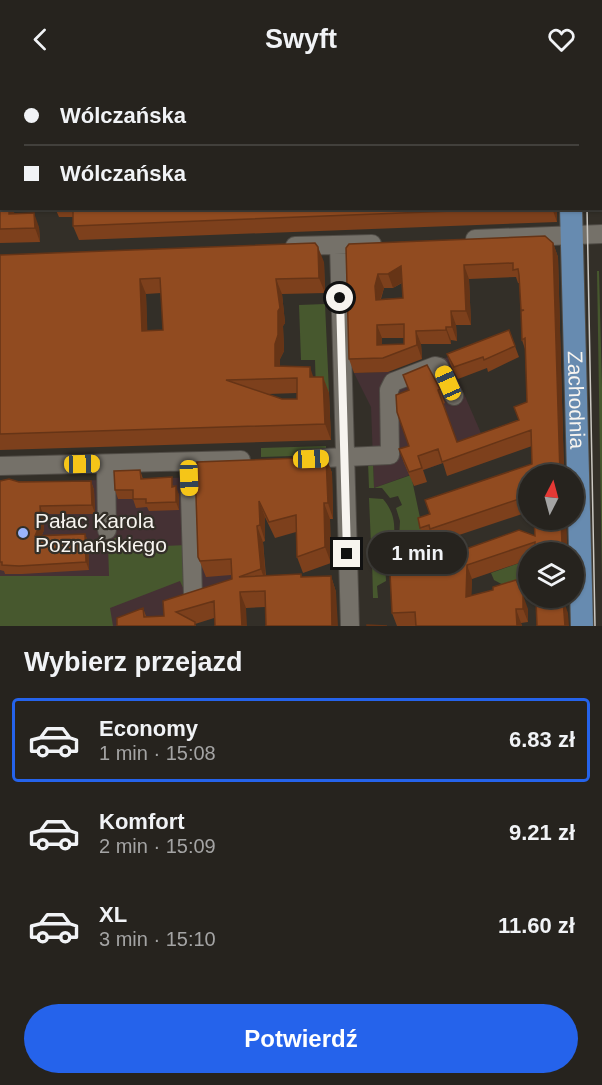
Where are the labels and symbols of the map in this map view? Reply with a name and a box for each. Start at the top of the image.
route start [326,284,353,311]
street label: Zachodnia [564,351,589,450]
car [432,363,464,403]
car [293,449,329,469]
car [64,455,100,473]
car [179,460,199,496]
north arrow [518,464,584,530]
place label: Pałac Karola Poznańskiego [35,509,167,556]
marker: Pałac Karola Poznańskiego [16,526,30,540]
callout: 1 min [368,533,467,575]
route end [333,540,360,567]

